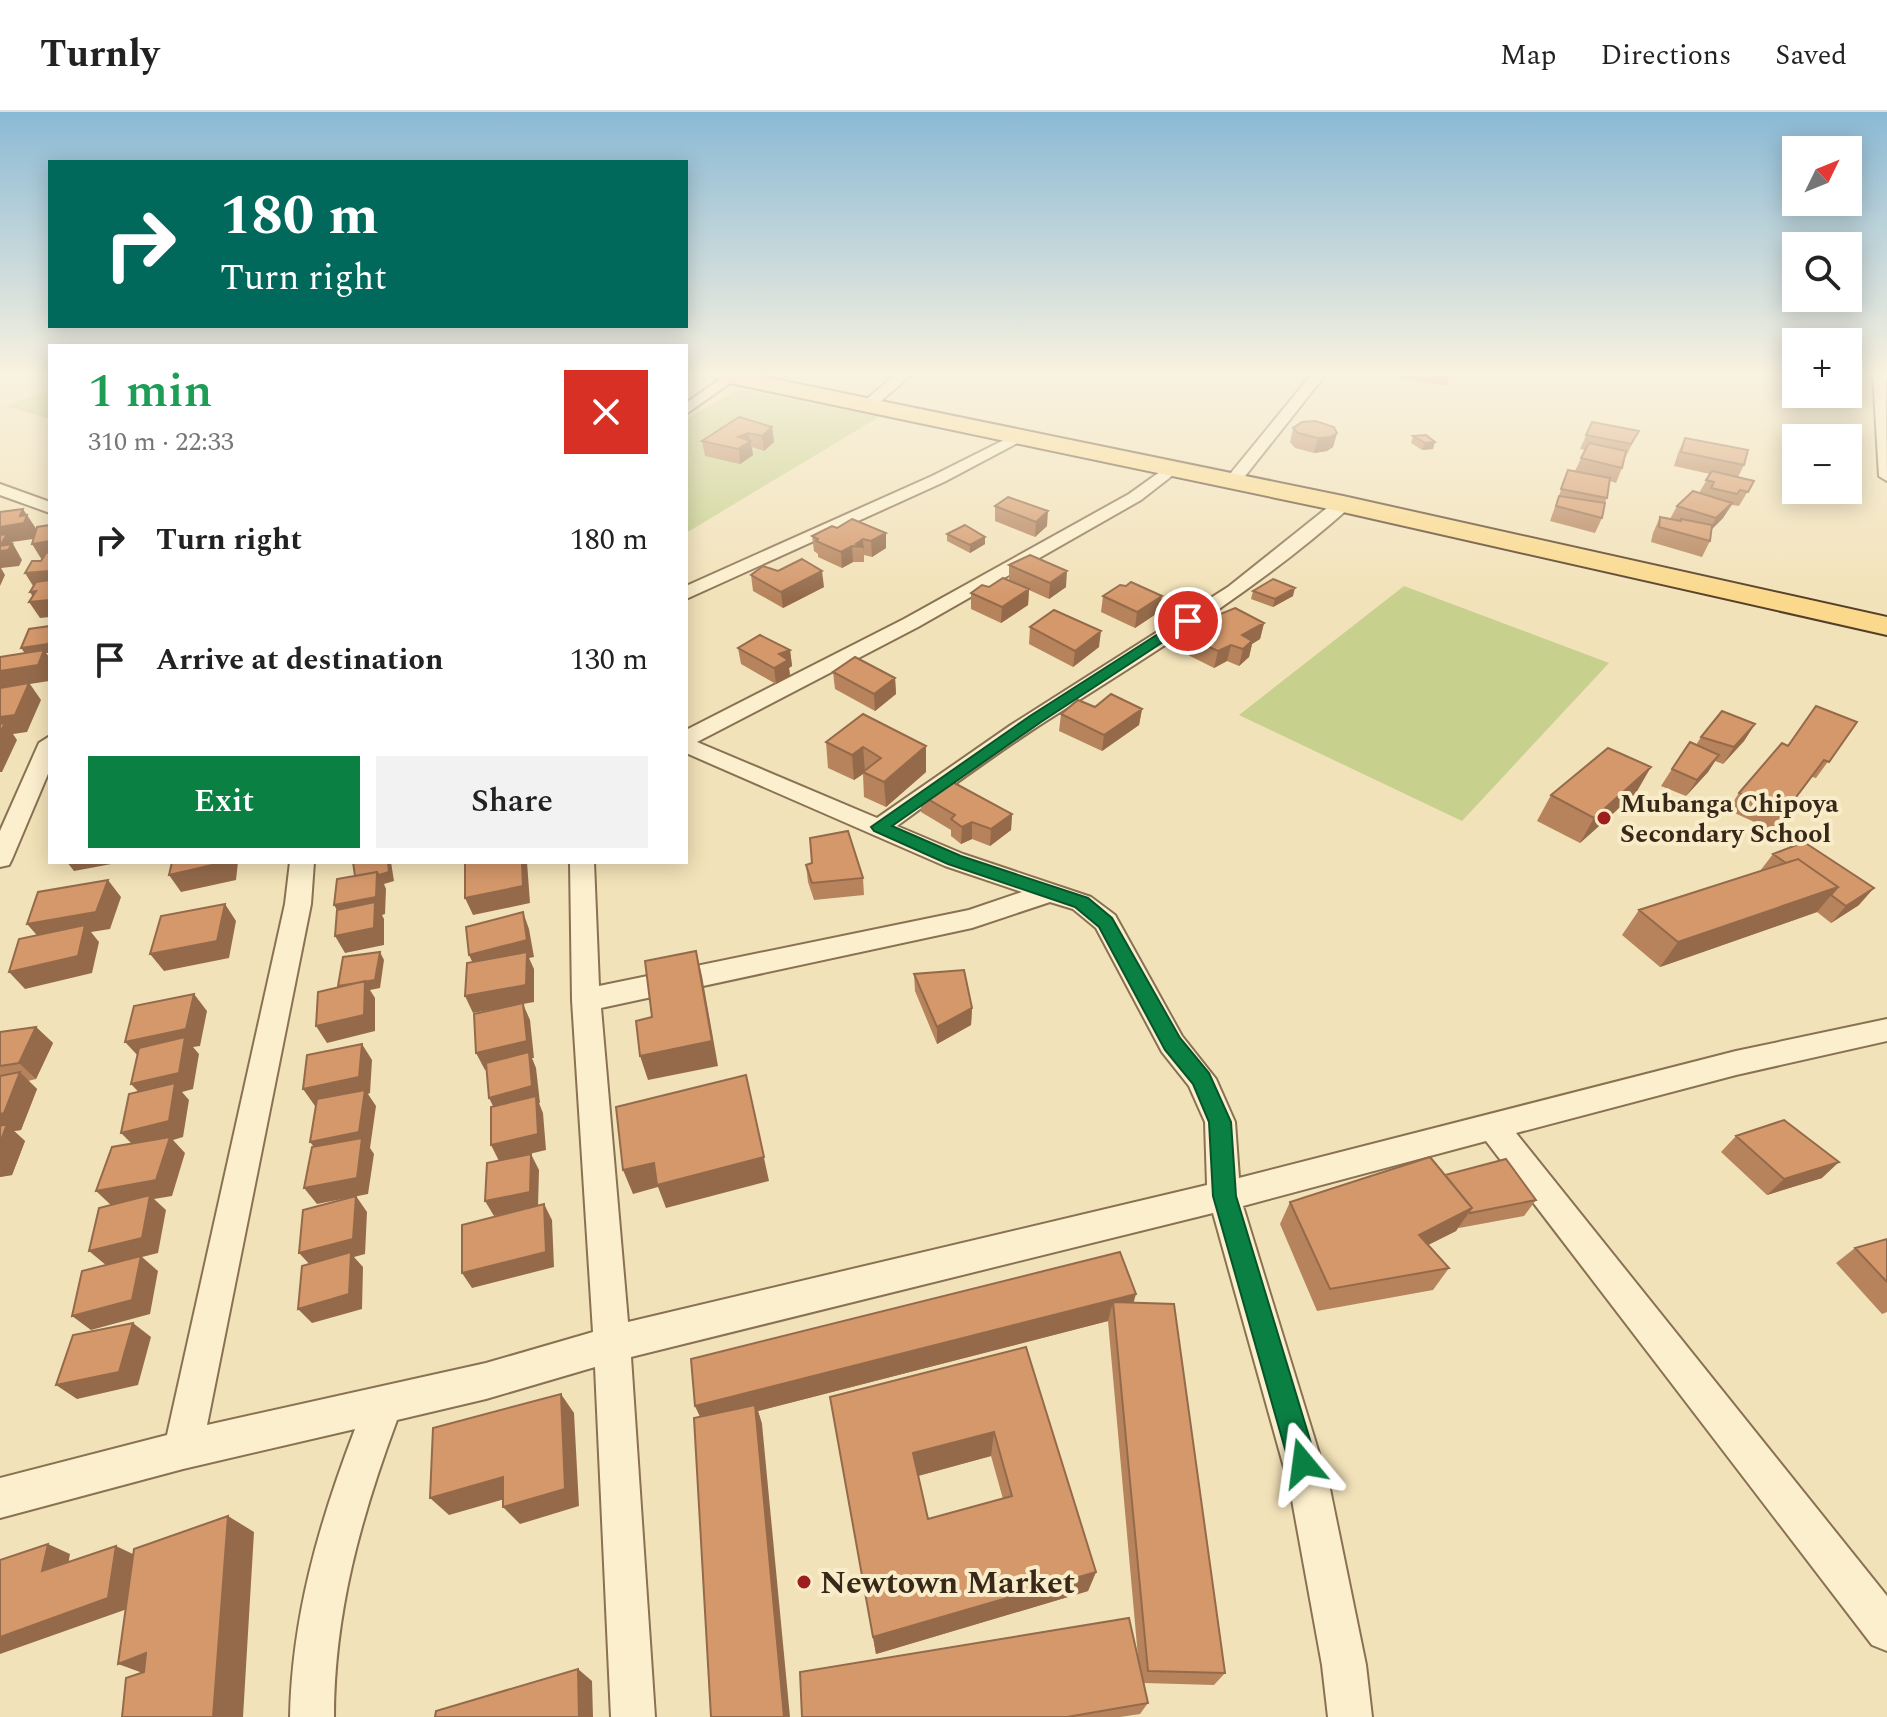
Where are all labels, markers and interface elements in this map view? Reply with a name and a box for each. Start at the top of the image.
text: Turnly [40,26,159,84]
text: Map [1500,34,1557,77]
text: Directions [1601,34,1731,77]
text: Saved [1775,34,1847,77]
north arrow [1782,136,1862,216]
map controls [1782,136,1862,504]
text: 180 m [220,174,379,259]
icon: right [88,192,192,296]
button: search [1782,232,1862,312]
text: Turn right [220,251,387,306]
button: + [1782,328,1862,408]
text: 1 min [88,355,213,428]
button: close [564,370,648,454]
text: 310 m · 22:33 [88,422,234,462]
button: − [1782,424,1862,504]
text: Turn right [156,517,302,563]
text: 180 m [570,517,648,563]
icon: right [88,518,132,562]
pin [1154,587,1222,655]
icon: arrive [1166,599,1210,643]
text: Arrive at destination [156,637,443,683]
text: 130 m [570,637,648,683]
icon: arrive [88,638,132,682]
button: Exit [88,756,360,848]
button: Share [376,756,648,848]
place label: Mubanga Chipoya Secondary School [1620,784,1839,854]
marker: Mubanga Chipoya Secondary School [1595,809,1613,827]
position arrow [1261,1421,1345,1505]
place label: Newtown Market [820,1559,1075,1608]
marker: Newtown Market [795,1573,813,1591]

